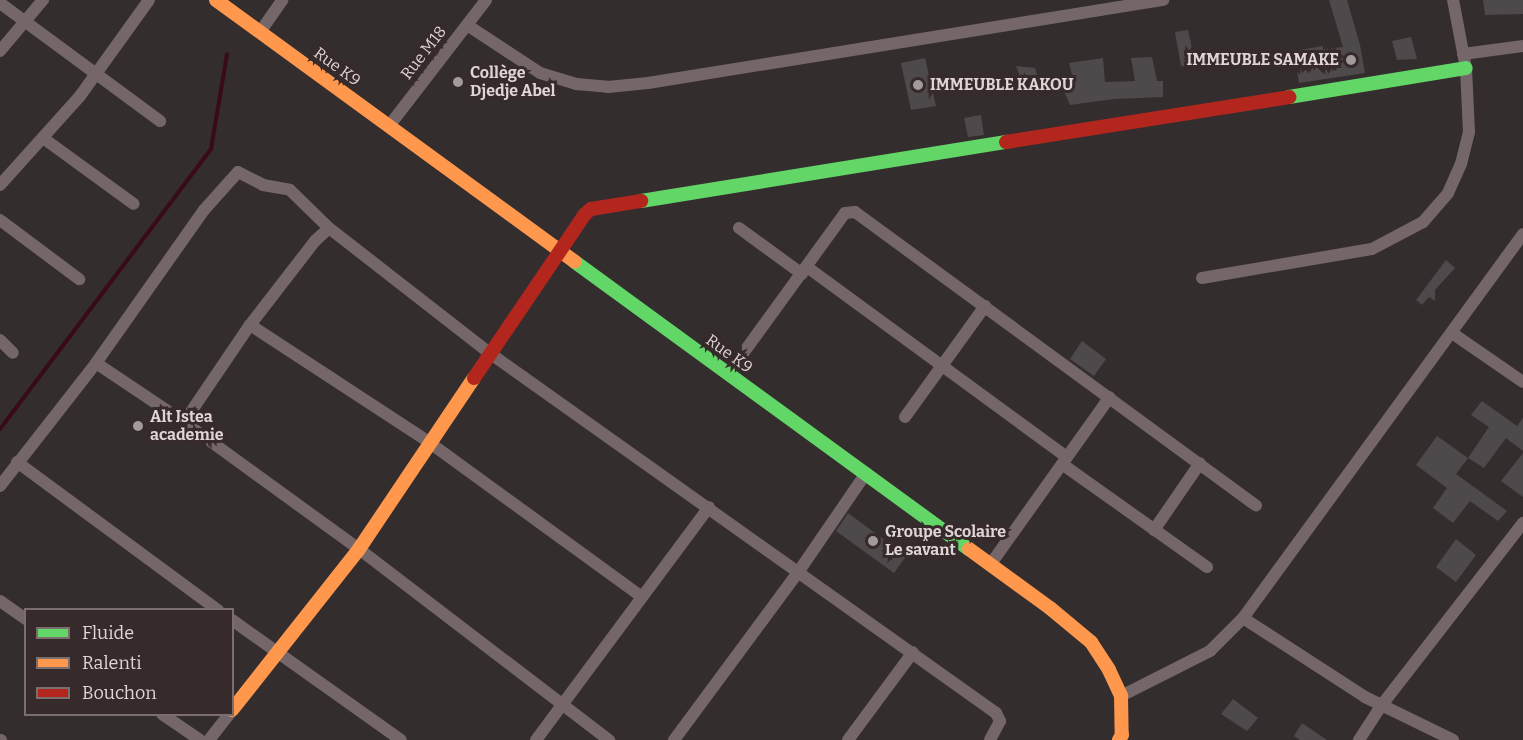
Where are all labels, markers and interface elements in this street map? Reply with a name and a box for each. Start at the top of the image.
street label: Rue M18 [397,22,451,84]
street label: Rue K9 [310,44,364,90]
place label: IMMEUBLE SAMAKE [1186,50,1339,70]
marker: IMMEUBLE SAMAKE [1344,53,1358,67]
place label: Collège Djedje Abel [470,63,556,101]
marker: Collège Djedje Abel [451,75,465,89]
place label: IMMEUBLE KAKOU [930,75,1074,95]
marker: IMMEUBLE KAKOU [911,78,925,92]
street label: Rue K9 [702,331,756,377]
place label: Alt Istea academie [150,407,224,445]
marker: Alt Istea academie [131,419,145,433]
place label: Groupe Scolaire Le savant [885,522,1006,560]
marker: Groupe Scolaire Le savant [866,534,880,548]
legend [24,608,234,716]
text: Fluide [82,622,134,644]
text: Ralenti [82,652,142,674]
text: Bouchon [82,682,157,704]

